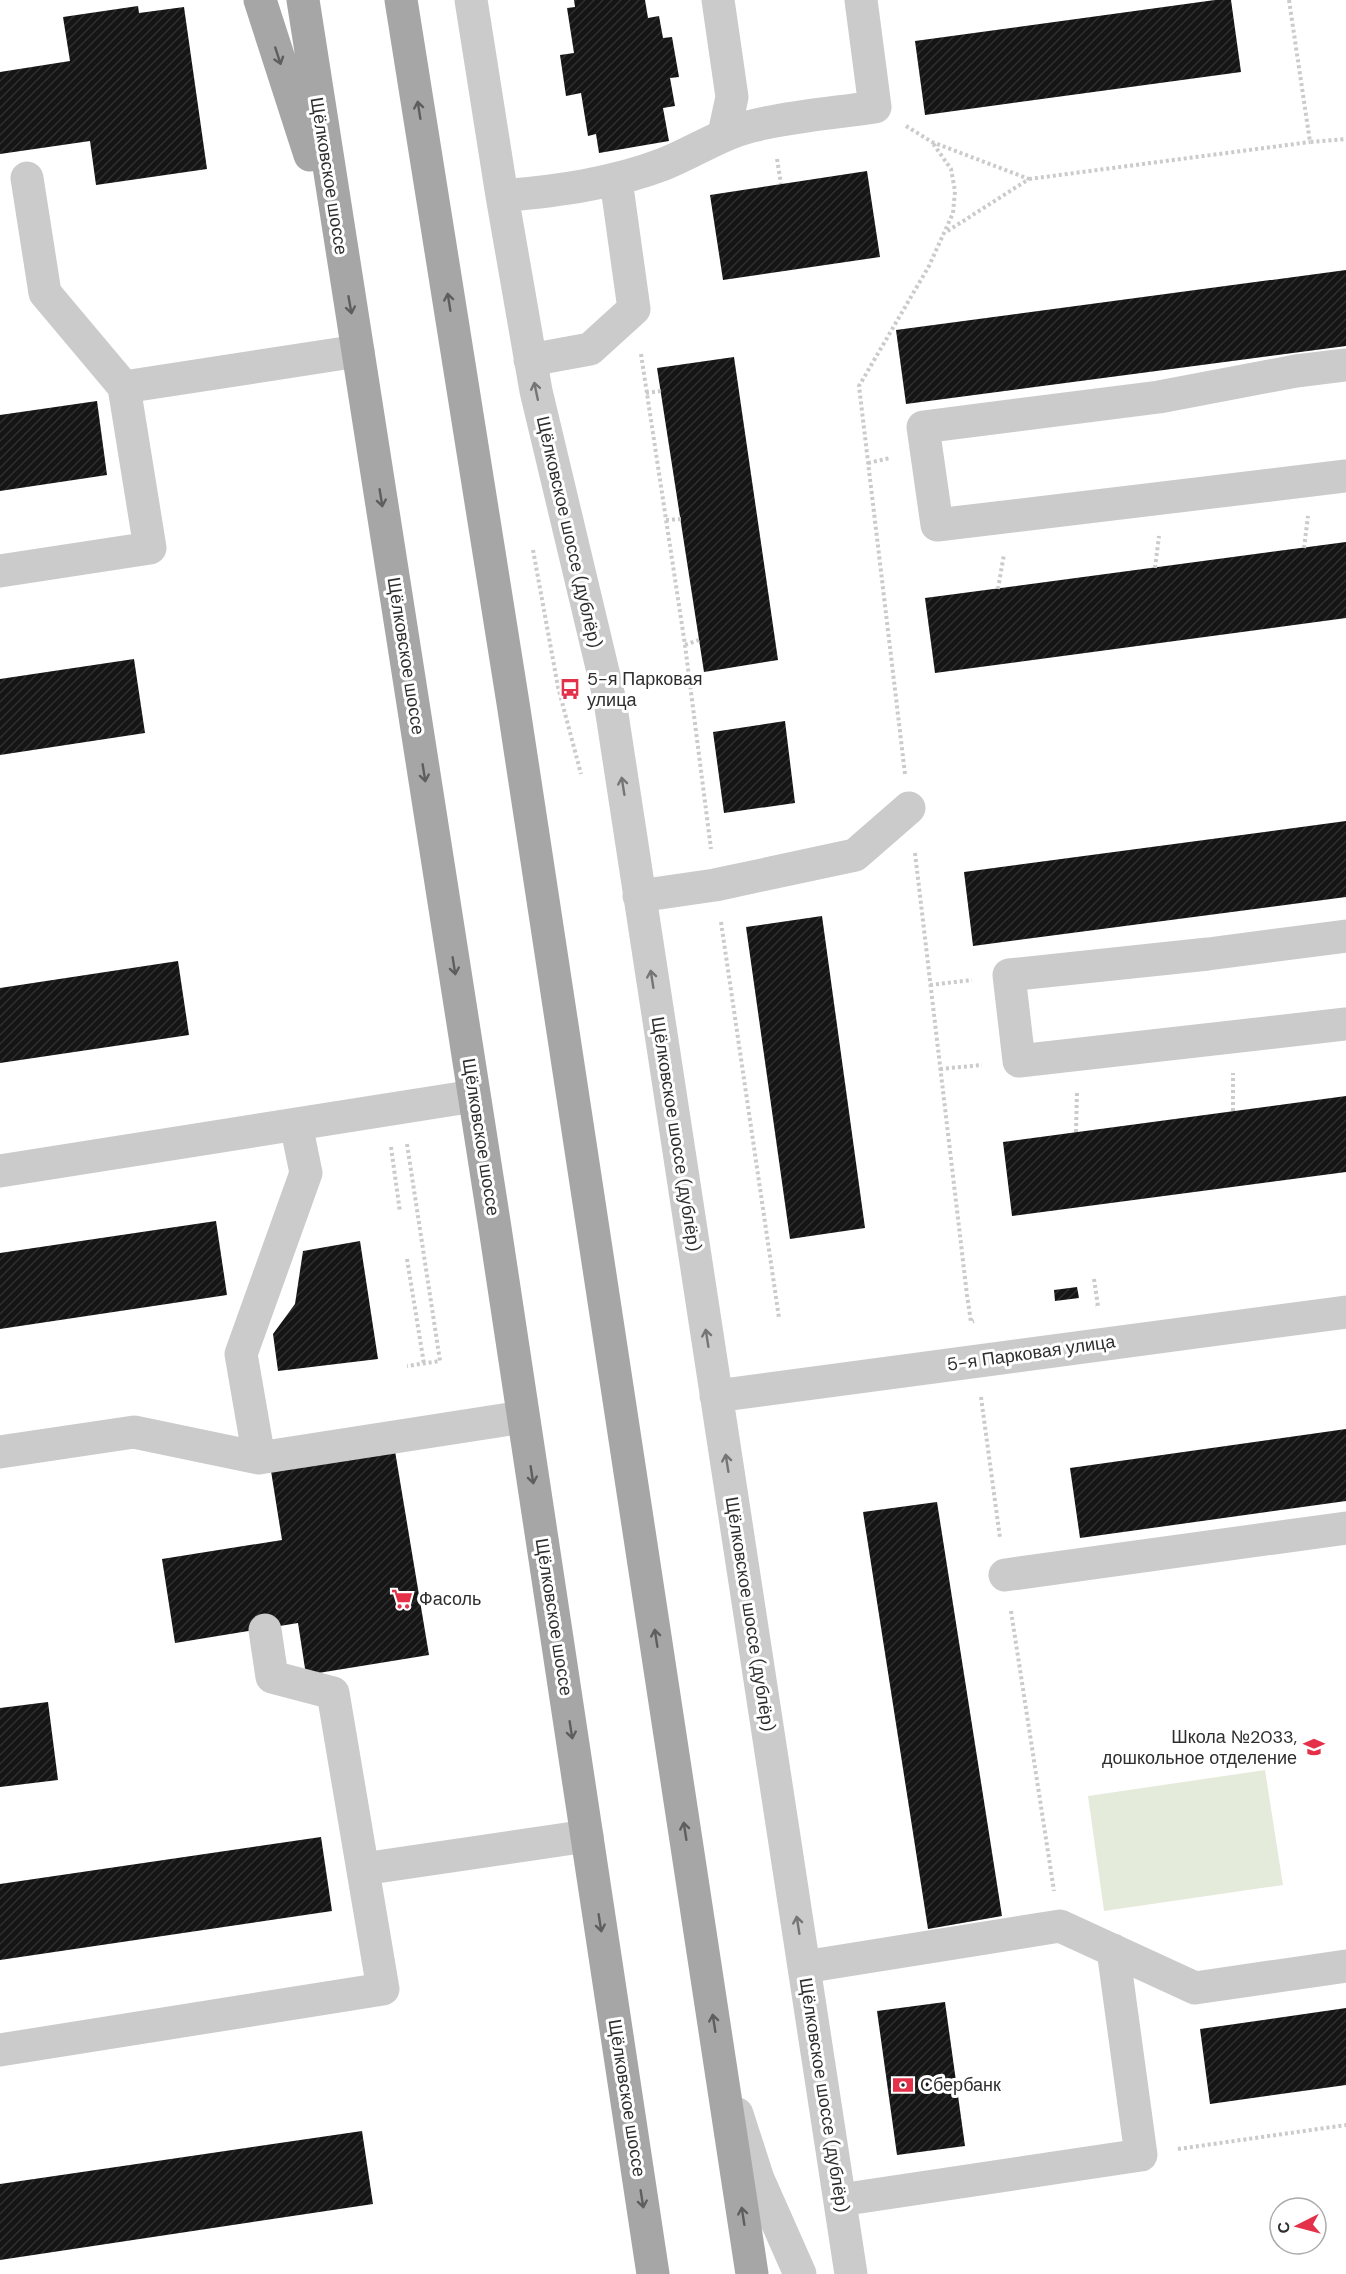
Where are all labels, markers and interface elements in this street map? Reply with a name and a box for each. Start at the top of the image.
one-way arrow [273,46,284,65]
street label: Щёлковское шоссе [305,96,353,256]
one-way arrow [413,100,424,120]
one-way arrow [443,293,454,313]
one-way arrow [345,295,356,315]
one-way arrow [530,382,541,401]
street label: Щёлковское шоссе (дублёр) [531,414,607,650]
one-way arrow [376,487,387,507]
street label: Щёлковское шоссе [382,576,430,736]
place label: 5-я Парковая улица [587,667,702,712]
bus stop icon: 5-я Парковая улица [558,677,582,701]
one-way arrow [419,763,430,783]
one-way arrow [617,777,628,797]
one-way arrow [449,956,460,976]
one-way arrow [647,970,658,989]
street label: Щёлковское шоссе (дублёр) [646,1015,706,1253]
street label: Щёлковское шоссе [457,1057,505,1217]
one-way arrow [702,1328,713,1348]
street label: 5-я Парковая улица [945,1329,1118,1377]
one-way arrow [721,1454,732,1473]
one-way arrow [527,1464,538,1484]
street label: Щёлковское шоссе (дублёр) [720,1495,780,1733]
street label: Щёлковское шоссе [530,1537,578,1697]
supermarket icon: Фасоль [390,1587,414,1611]
place label: Фасоль [419,1587,481,1611]
one-way arrow [650,1628,661,1648]
one-way arrow [566,1720,577,1739]
place label: Школа №2033, дошкольное отделение [1102,1725,1297,1770]
school or university icon: Школа №2033, дошкольное отделение [1302,1735,1326,1759]
one-way arrow [679,1821,690,1841]
one-way arrow [595,1912,606,1932]
one-way arrow [793,1916,804,1936]
street label: Щёлковское шоссе (дублёр) [794,1976,854,2214]
one-way arrow [708,2014,719,2034]
street label: Щёлковское шоссе [603,2018,651,2178]
bank icon: Сбербанк [891,2073,915,2097]
place label: Сбербанк [920,2073,1001,2097]
one-way arrow [636,2188,647,2208]
north arrow [1268,2196,1328,2256]
one-way arrow [738,2207,749,2227]
text: С [1272,2220,1295,2234]

